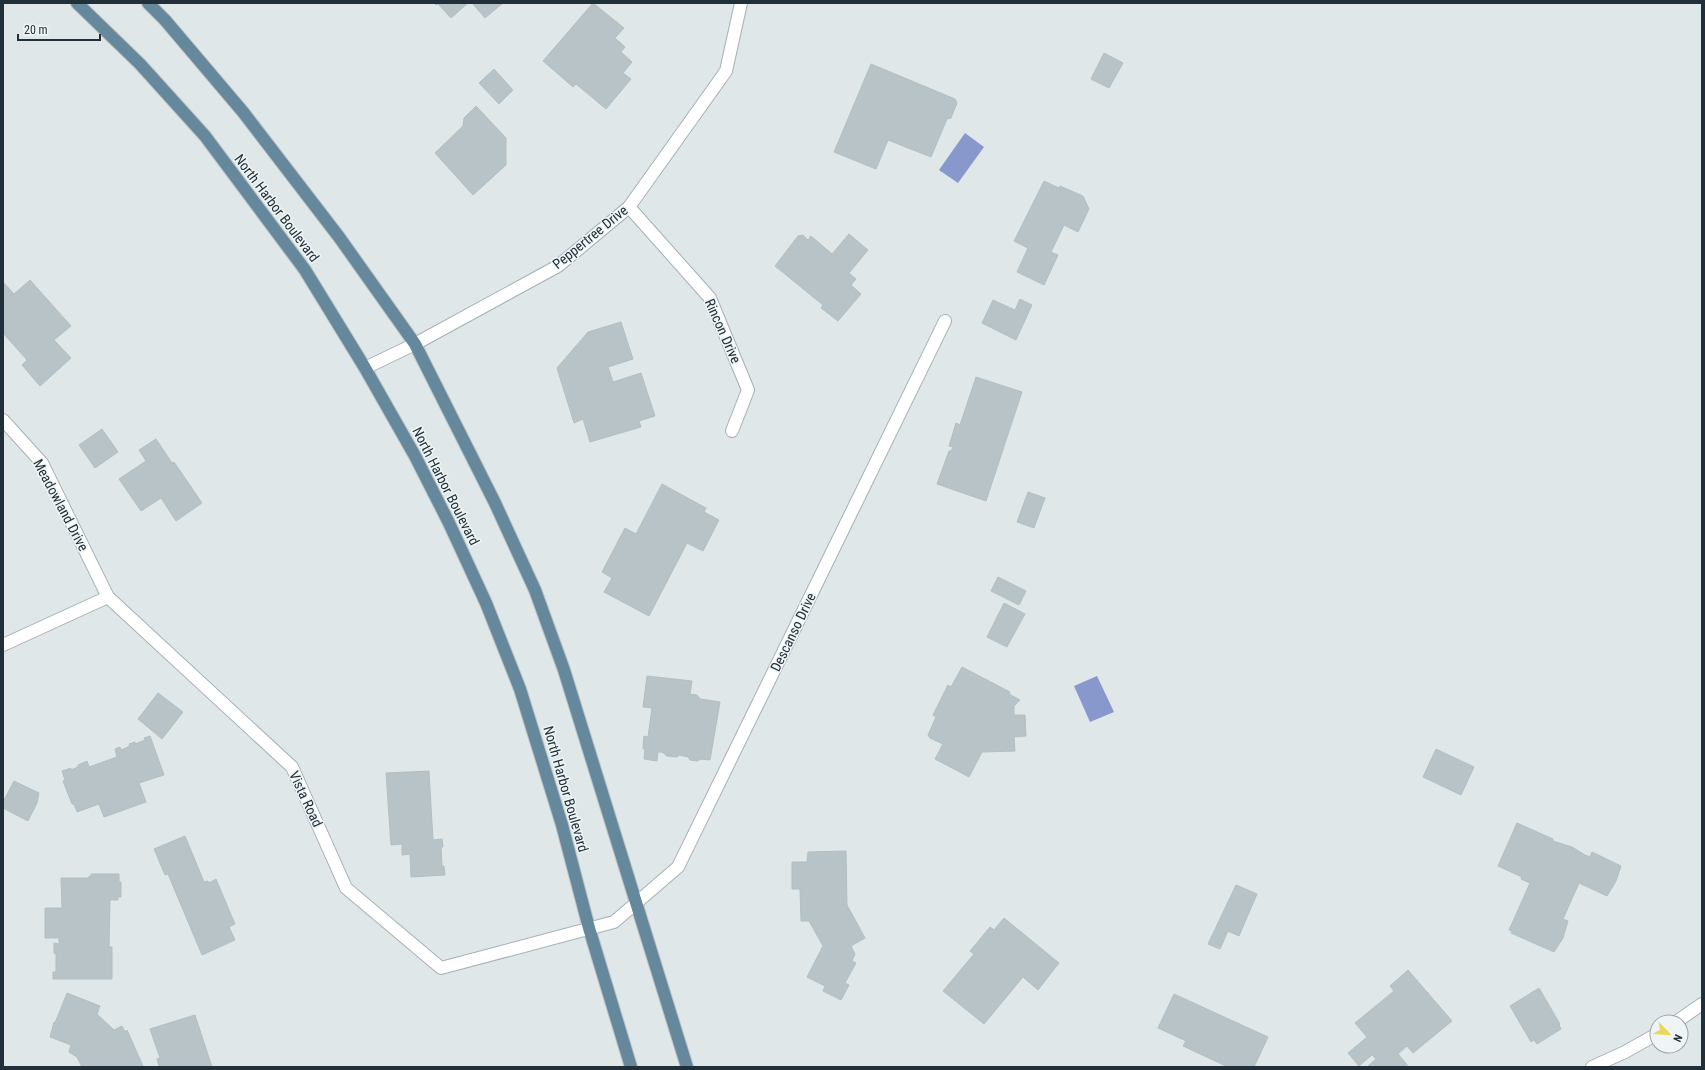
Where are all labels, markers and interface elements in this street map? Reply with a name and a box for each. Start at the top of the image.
scale bar [18,16,100,42]
text: 20 m [24,23,48,37]
street label: North Harbor Boulevard [231,151,323,265]
street label: Peppertree Drive [549,202,631,272]
street label: Rincon Drive [702,296,744,366]
street label: North Harbor Boulevard [409,424,483,548]
street label: Meadowland Drive [30,456,92,554]
street label: Descanso Drive [767,590,819,674]
street label: North Harbor Boulevard [540,724,592,854]
street label: Vista Road [286,769,326,829]
north arrow [1649,1014,1689,1054]
text: N [1670,1032,1685,1044]

